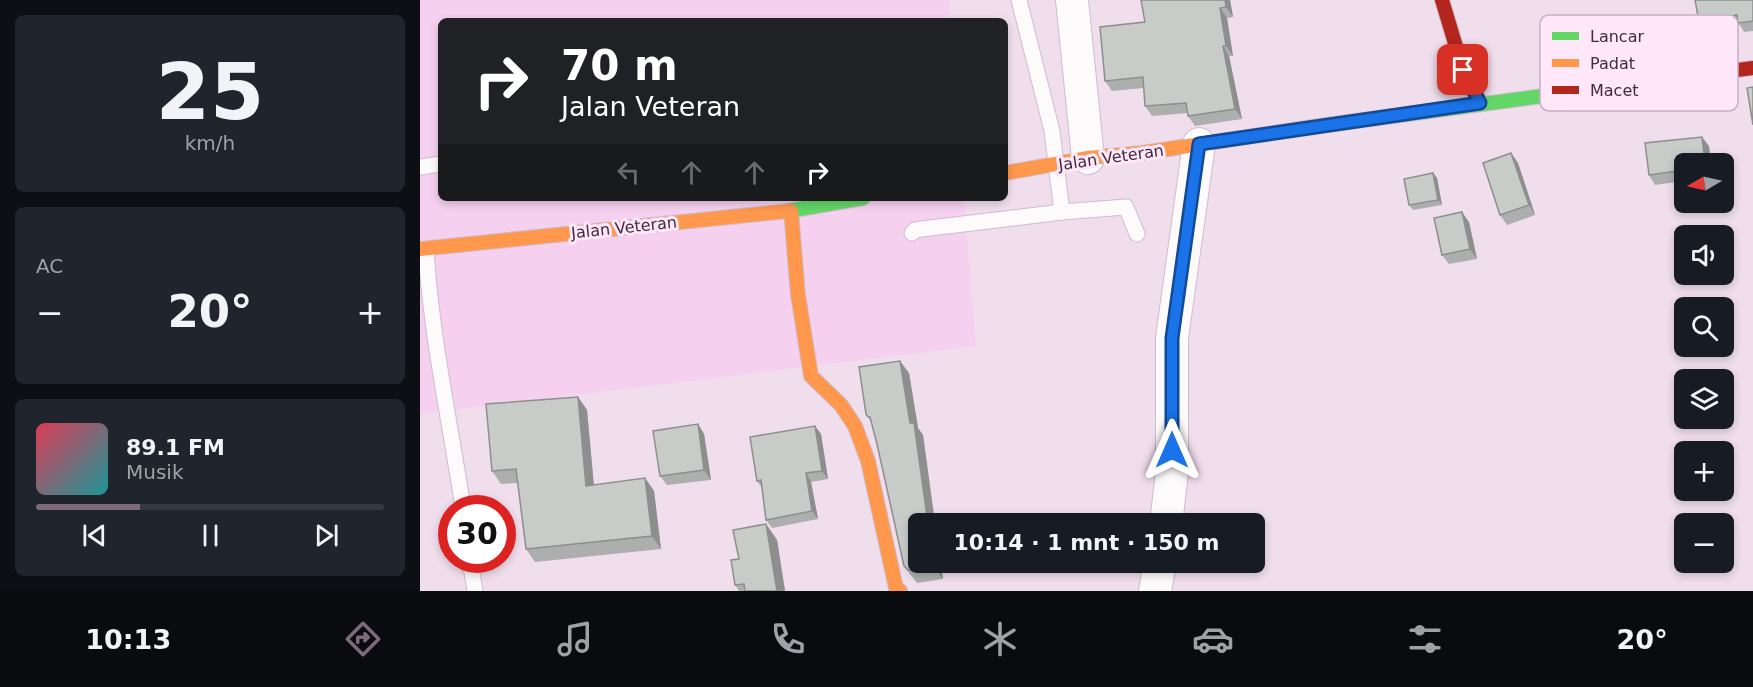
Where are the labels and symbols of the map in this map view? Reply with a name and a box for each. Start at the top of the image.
legend [1540,15,1738,111]
text: Lancar [1590,27,1644,46]
pin [1437,44,1488,95]
text: Padat [1590,54,1635,73]
text: Macet [1590,81,1639,100]
street label: Jalan Veteran [1056,141,1165,174]
north arrow [1674,153,1734,213]
street label: Jalan Veteran [569,212,678,243]
position arrow [1140,418,1204,482]
speed limit sign: 30 [438,495,516,573]

